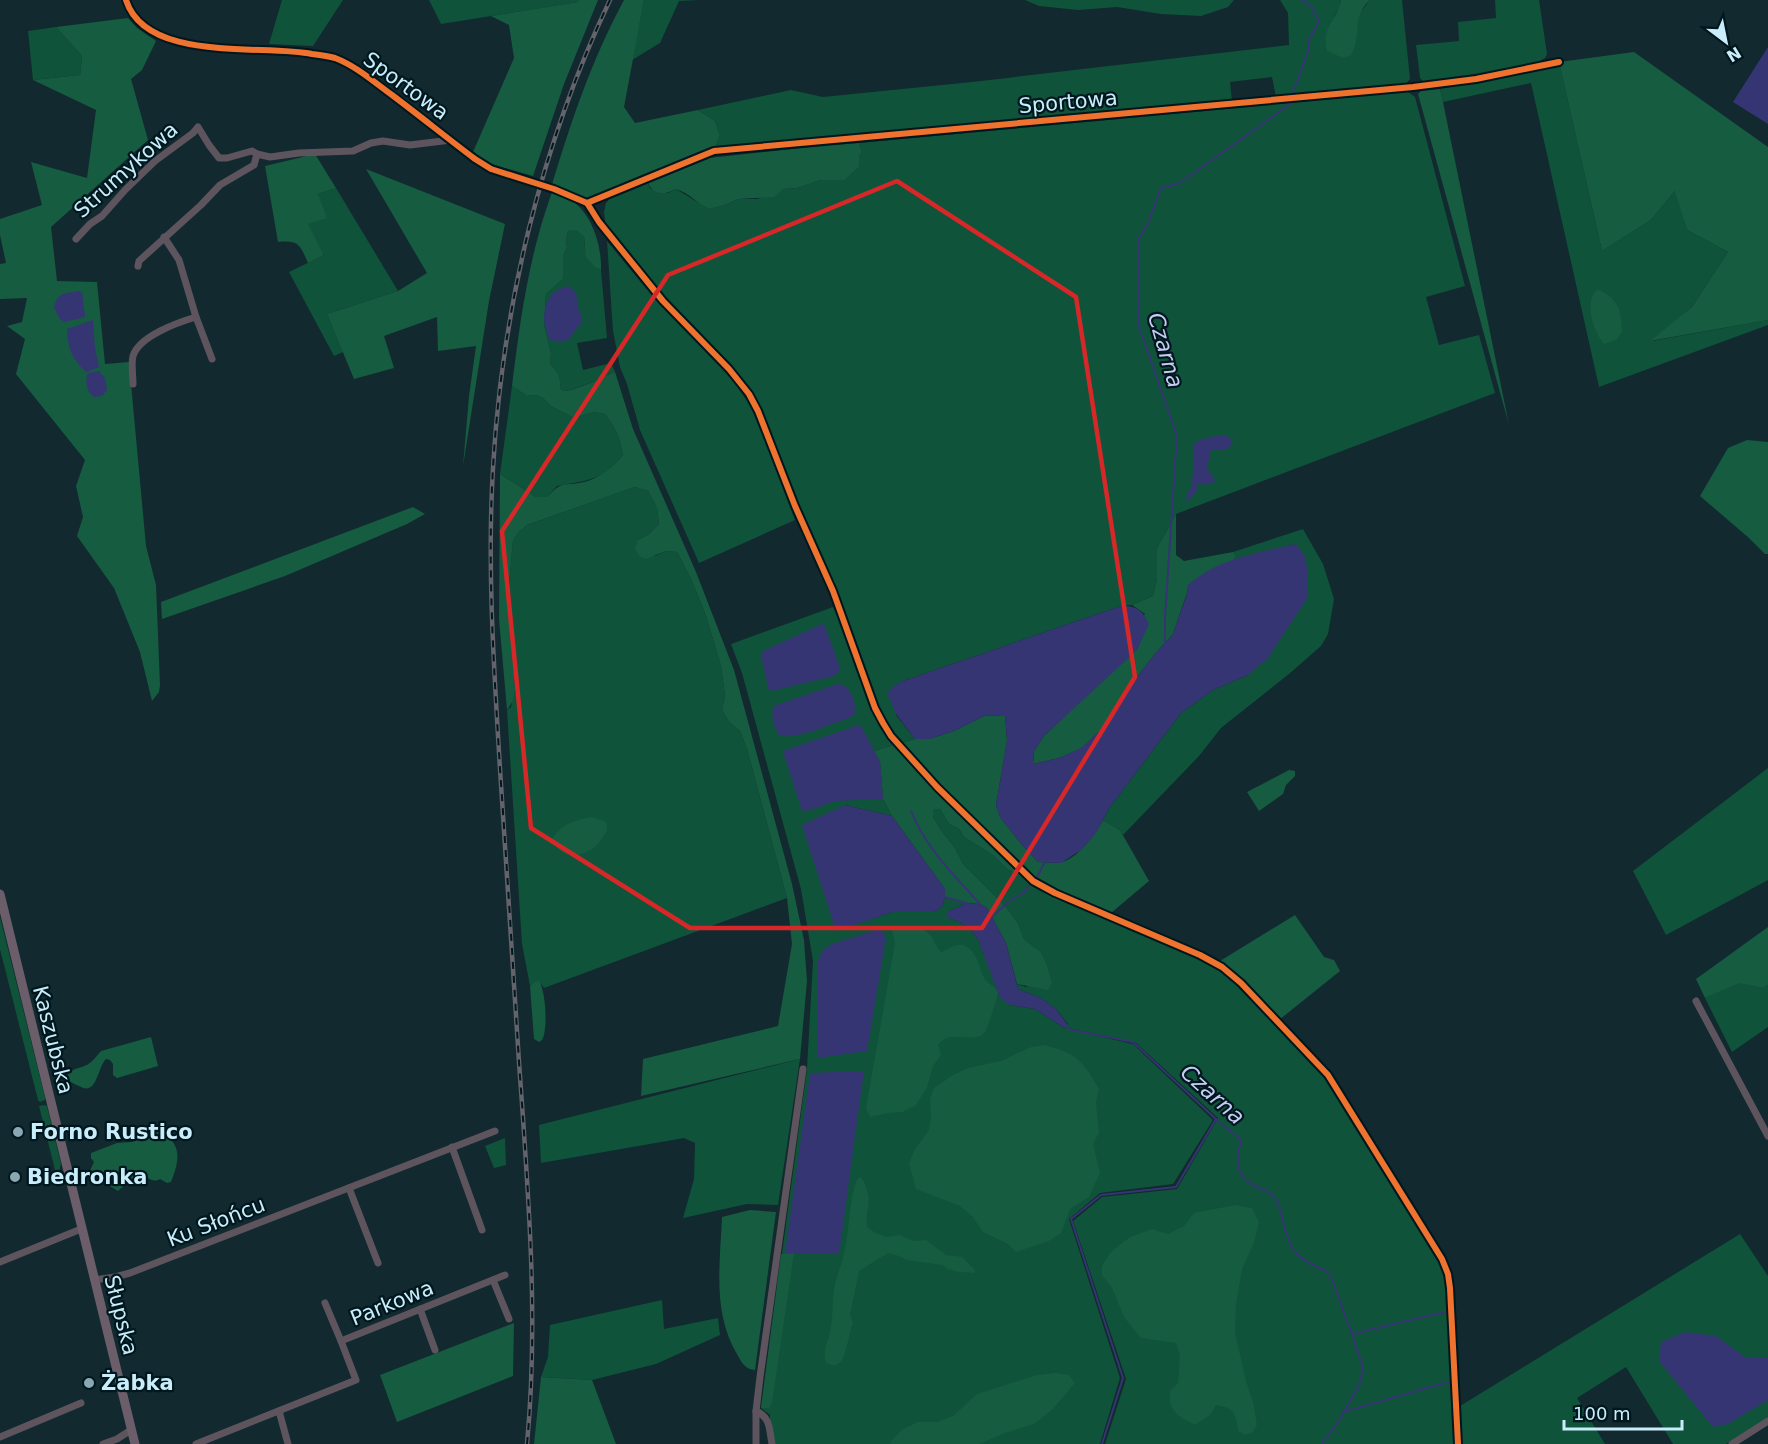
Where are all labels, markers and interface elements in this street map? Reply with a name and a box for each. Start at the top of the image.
north arrow [1696,12,1756,72]
text: N [1723,43,1744,66]
street label: Sportowa [359,47,453,125]
street label: Sportowa [1018,86,1118,118]
street label: Strumykowa [69,117,183,223]
water label: Czarna [1143,310,1188,391]
street label: Kaszubska [28,983,78,1097]
water label: Czarna [1176,1059,1250,1129]
place label: Forno Rustico [30,1120,193,1144]
marker: Forno Rustico [11,1125,25,1139]
place label: Biedronka [27,1165,147,1189]
marker: Biedronka [8,1170,22,1184]
street label: Ku Słońcu [164,1192,268,1252]
street label: Słupska [99,1273,143,1357]
street label: Parkowa [347,1275,437,1331]
place label: Żabka [101,1370,174,1395]
marker: Żabka [82,1376,96,1390]
scale bar [1564,1393,1682,1431]
text: 100 m [1573,1403,1631,1424]

